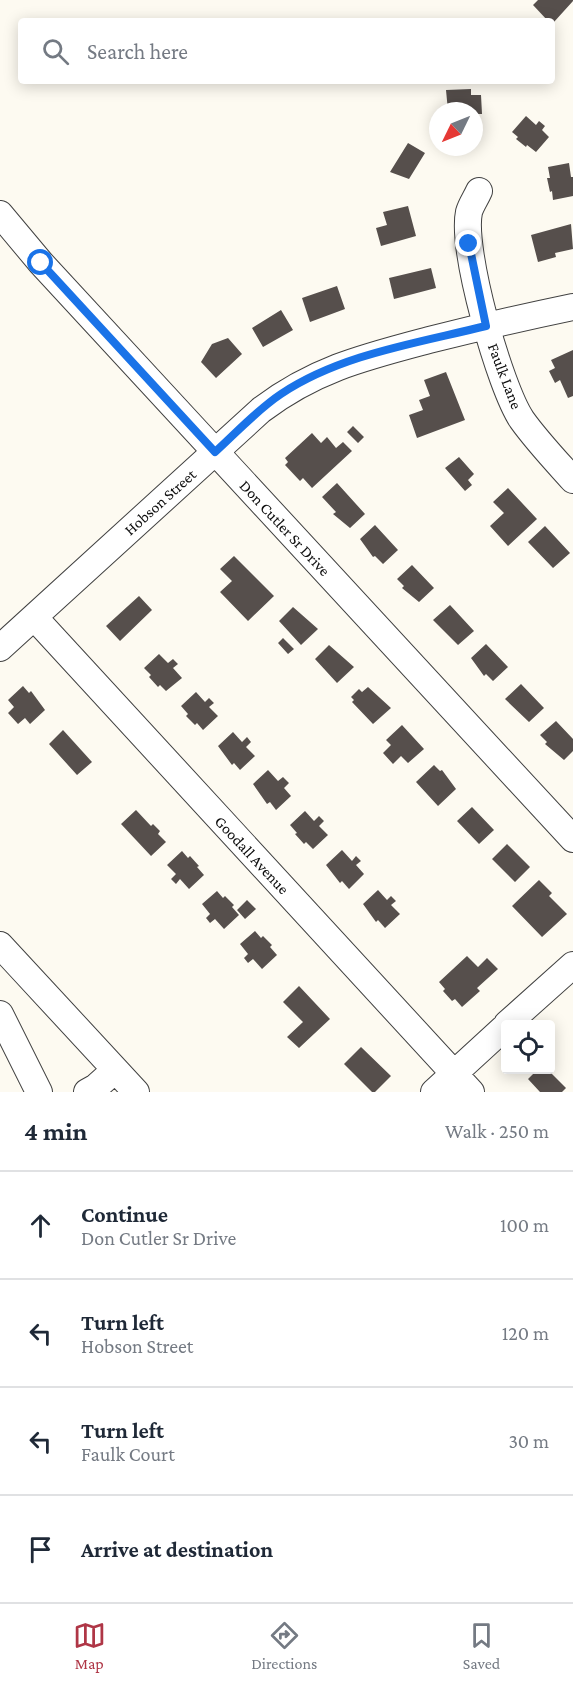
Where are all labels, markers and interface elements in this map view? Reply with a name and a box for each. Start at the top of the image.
search box [18,18,555,84]
icon: search [39,35,72,68]
text: Search here [87,39,188,64]
north arrow [429,102,483,156]
route end [455,230,481,256]
route start [27,249,53,275]
street label: Faulk Lane [485,341,525,411]
street label: Hobson Street [121,465,200,538]
street label: Don Cutler Sr Drive [236,477,334,579]
street label: Goodall Avenue [212,813,292,897]
map controls [501,1020,555,1074]
button: locate [501,1020,555,1074]
text: 4 min [24,1117,88,1146]
text: Walk · 250 m [445,1120,549,1142]
text: Continue [81,1202,168,1227]
icon: ahead [24,1209,57,1242]
text: 100 m [500,1214,549,1236]
text: Don Cutler Sr Drive [81,1227,236,1249]
text: Turn left [81,1310,164,1335]
icon: left [24,1317,57,1350]
text: 120 m [502,1322,549,1344]
text: Hobson Street [81,1335,193,1357]
text: Turn left [81,1418,164,1443]
icon: left [24,1425,57,1458]
text: 30 m [508,1430,549,1452]
text: Faulk Court [81,1443,175,1465]
icon: arrive [24,1533,57,1566]
text: Arrive at destination [81,1537,273,1562]
tab: Map [73,1619,106,1672]
tab: Directions [251,1619,317,1672]
tab: Saved [463,1619,500,1672]

